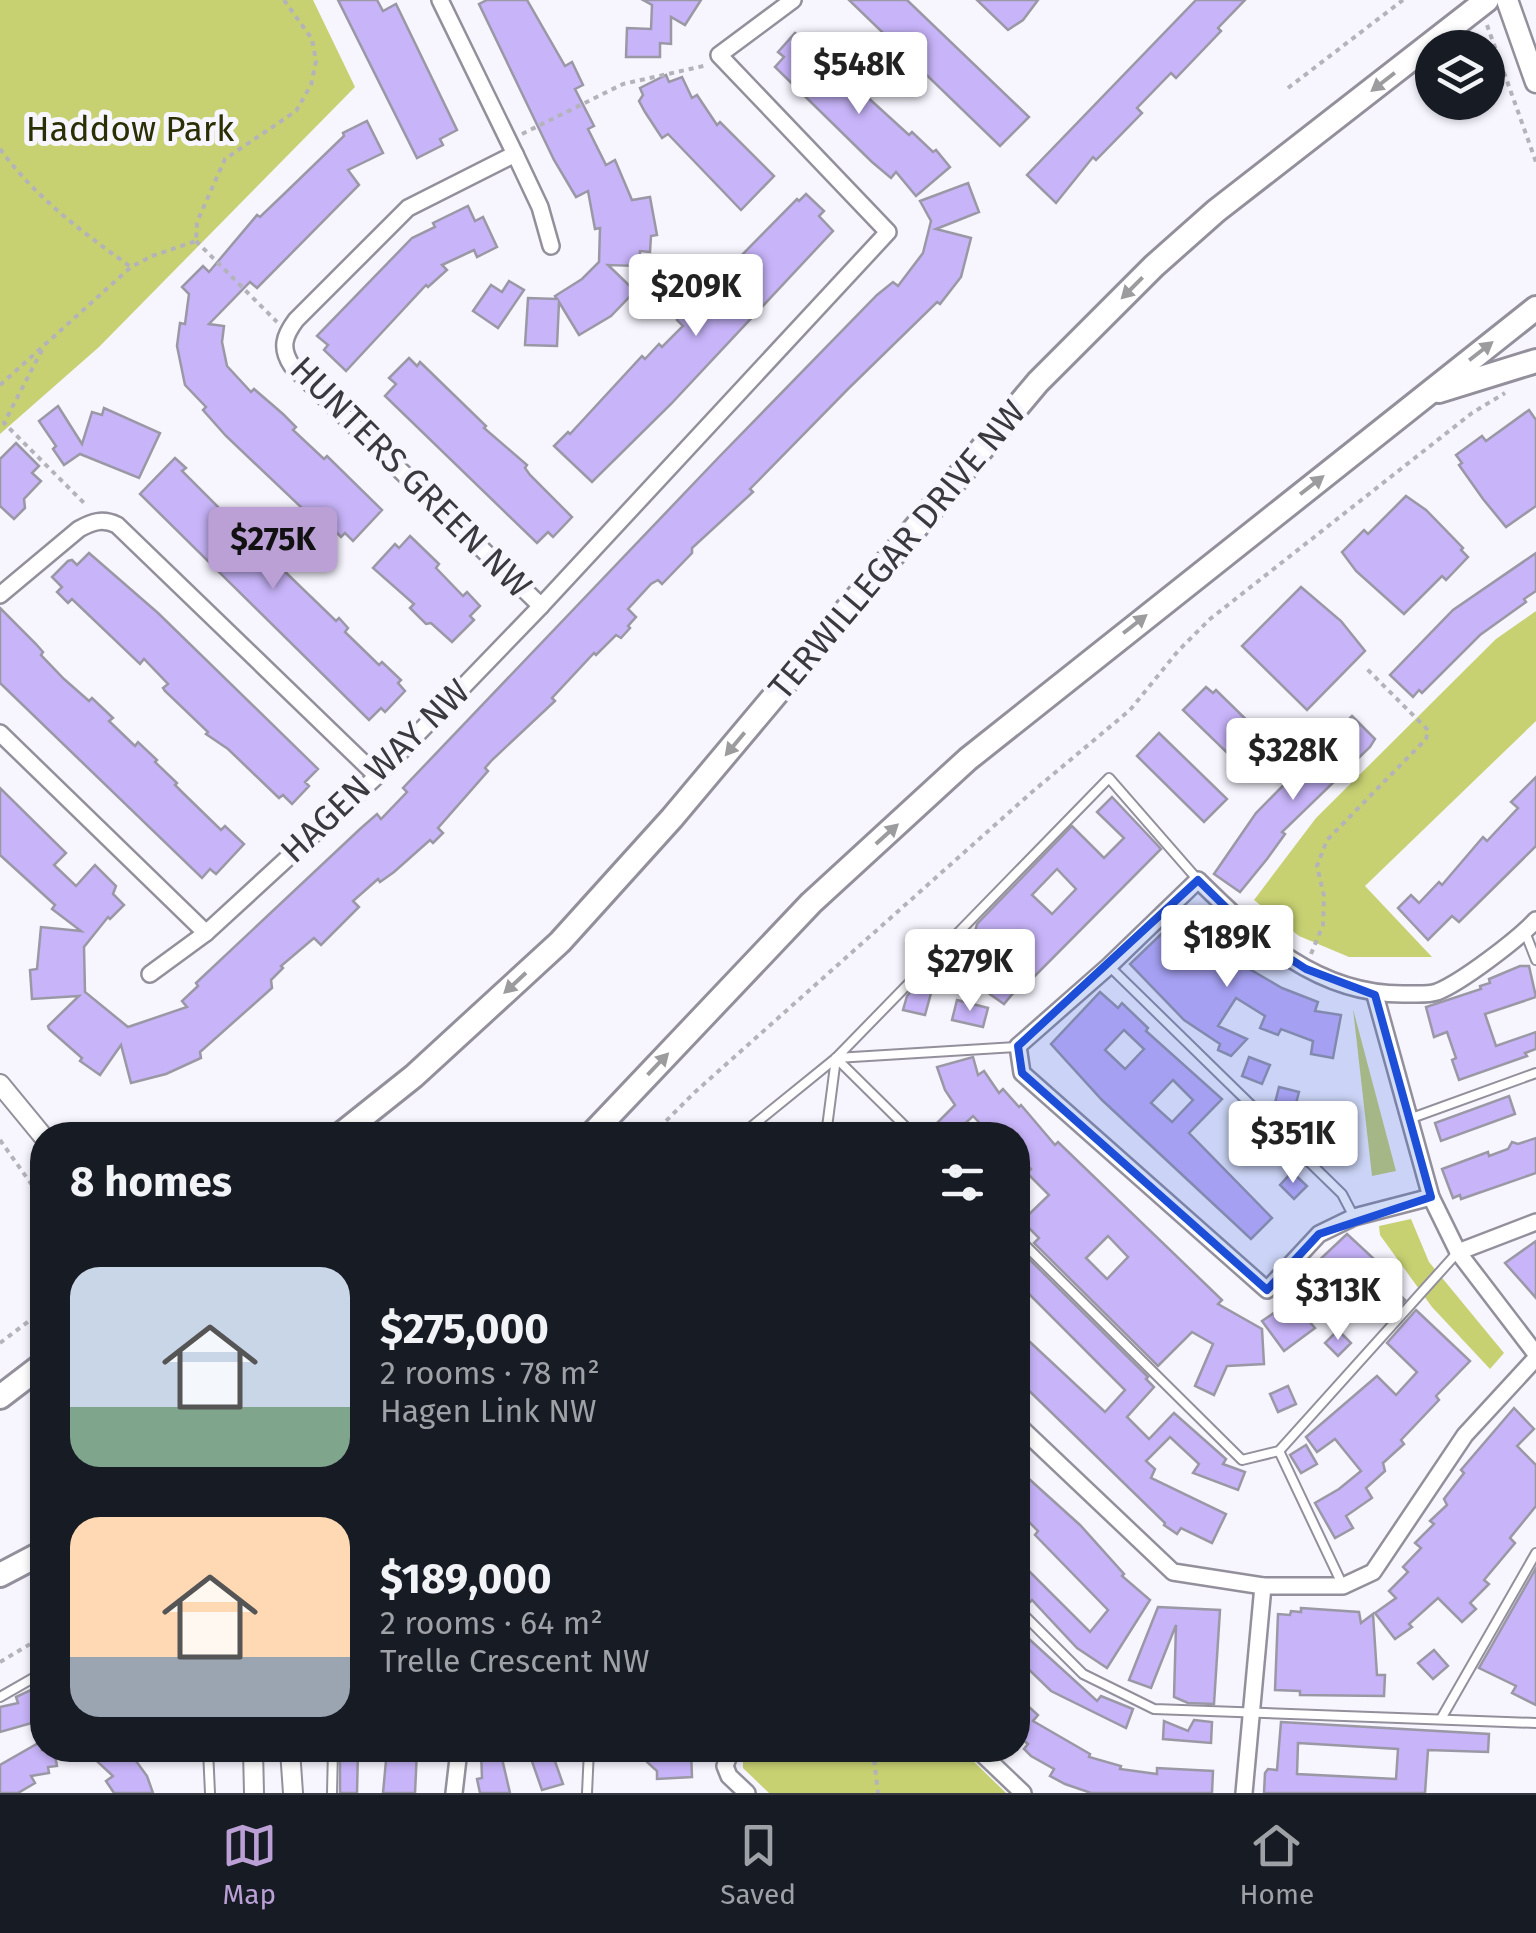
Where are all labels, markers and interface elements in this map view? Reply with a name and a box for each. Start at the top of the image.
map controls [1415,30,1505,120]
button: layers [1415,30,1505,120]
pin: $548K [789,32,929,117]
text: $548K [813,45,905,83]
one-way arrow [1370,71,1396,92]
park label: Haddow Park [26,108,234,150]
pin: $209K [626,254,766,339]
text: $209K [651,267,741,305]
one-way arrow [1120,276,1144,299]
one-way arrow [1468,342,1494,362]
street label: HUNTERS GREEN NW [282,348,540,606]
street label: TERWILLEGAR DRIVE NW [760,392,1034,708]
one-way arrow [1299,475,1325,495]
pin: $275K [203,507,343,592]
text: $275K [230,520,316,558]
one-way arrow [1123,614,1148,635]
street label: HAGEN WAY NW [272,670,478,872]
pin: $328K [1223,718,1363,803]
one-way arrow [724,731,746,756]
text: $328K [1248,731,1338,769]
one-way arrow [875,823,899,846]
pin: $189K [1157,905,1297,990]
text: $189K [1183,918,1271,956]
pin: $279K [900,929,1040,1014]
text: $279K [927,942,1013,980]
one-way arrow [503,971,527,994]
one-way arrow [646,1052,669,1076]
pin: $351K [1223,1101,1363,1186]
text: $351K [1251,1114,1335,1152]
icon: filters [935,1155,990,1210]
text: 8 homes [70,1157,232,1207]
pin: $313K [1268,1258,1408,1343]
text: $313K [1295,1271,1381,1309]
text: $275,000 [380,1304,549,1354]
icon: home [150,1307,270,1427]
text: 2 rooms · 78 m² [380,1354,600,1392]
text: Hagen Link NW [380,1392,597,1430]
text: $189,000 [380,1554,552,1604]
icon: home [150,1557,270,1677]
text: 2 rooms · 64 m² [380,1604,603,1642]
text: Trelle Crescent NW [380,1642,649,1680]
tab: Map [222,1818,277,1911]
tab: Saved [720,1818,796,1911]
tab: Home [1240,1818,1314,1911]

